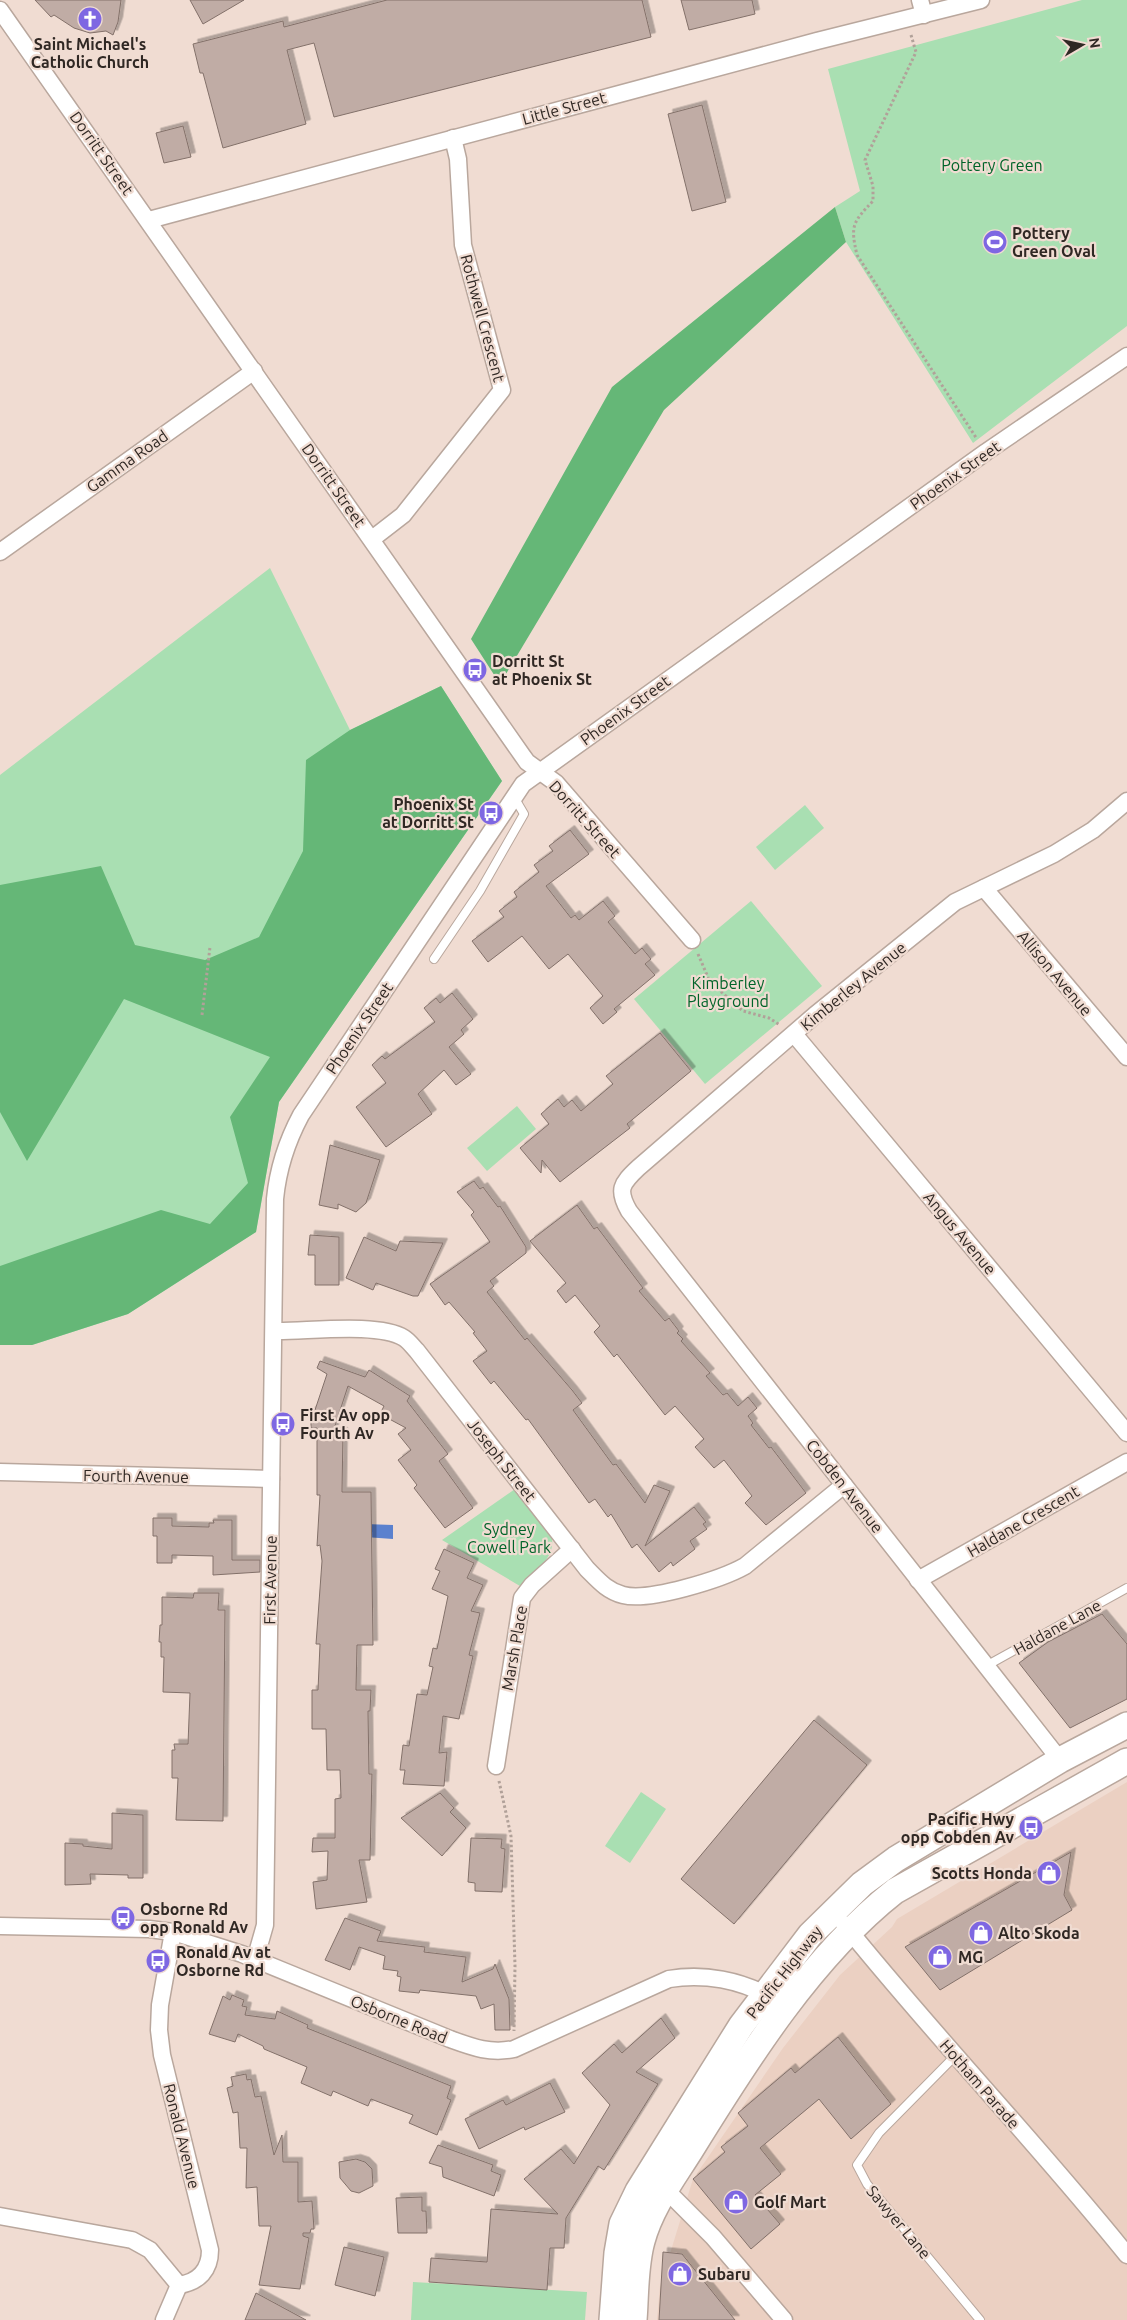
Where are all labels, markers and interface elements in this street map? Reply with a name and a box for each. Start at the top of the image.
church icon: Saint Michael's Catholic Church [77,6,103,32]
north arrow [1057,20,1107,70]
place label: Saint Michael's Catholic Church [31,35,149,71]
text: N [1086,37,1104,49]
street label: Little Street [520,88,609,128]
street label: Dorritt Street [67,108,138,199]
park label: Pottery Green [941,156,1043,174]
place label: Pottery Green Oval [1012,224,1096,260]
sports icon: Pottery Green Oval [982,229,1008,255]
street label: Rothwell Crescent [457,252,509,384]
street label: Gamma Road [83,426,171,496]
street label: Phoenix Street [906,437,1004,513]
street label: Dorritt Street [299,440,370,531]
place label: Dorritt St at Phoenix St [492,652,592,688]
bus stop icon: Dorritt St at Phoenix St [462,657,488,683]
street label: Phoenix Street [577,671,674,749]
street label: Dorritt Street [546,777,625,862]
place label: Phoenix St at Dorritt St [382,795,474,831]
bus stop icon: Phoenix St at Dorritt St [478,800,504,826]
street label: Allison Avenue [1014,927,1096,1019]
street label: Kimberley Avenue [797,938,909,1034]
park label: Kimberley Playground [687,974,769,1010]
street label: Phoenix Street [322,978,397,1077]
street label: Angus Avenue [920,1188,1000,1278]
place label: First Av opp Fourth Av [300,1406,390,1442]
bus stop icon: First Av opp Fourth Av [270,1411,296,1437]
street label: Joseph Street [464,1415,540,1505]
street label: Cobden Avenue [803,1436,887,1536]
street label: Fourth Avenue [83,1466,189,1486]
street label: Haldane Crescent [964,1481,1083,1560]
park label: Sydney Cowell Park [467,1520,551,1556]
street label: First Avenue [260,1535,280,1625]
street label: Haldane Lane [1010,1596,1104,1658]
street label: Marsh Place [498,1604,530,1692]
place label: Pacific Hwy opp Cobden Av [901,1810,1015,1846]
bus stop icon: Pacific Hwy opp Cobden Av [1018,1815,1044,1841]
shop icon: Scotts Honda [1036,1860,1062,1886]
place label: Scotts Honda [932,1864,1032,1882]
place label: Osborne Rd opp Ronald Av [140,1900,248,1936]
bus stop icon: Osborne Rd opp Ronald Av [110,1905,136,1931]
shop icon: Alto Skoda [968,1920,994,1946]
street label: Pacific Highway [743,1922,826,2022]
place label: Alto Skoda [998,1924,1080,1942]
place label: Ronald Av at Osborne Rd [176,1943,271,1979]
shop icon: MG [927,1944,953,1970]
bus stop icon: Ronald Av at Osborne Rd [145,1948,171,1974]
place label: MG [958,1948,983,1966]
street label: Osborne Road [348,1991,450,2047]
street label: Hotham Parade [937,2036,1023,2132]
street label: Ronald Avenue [160,2082,204,2190]
street label: Sawyer Lane [863,2182,935,2262]
shop icon: Golf Mart [723,2189,749,2215]
place label: Golf Mart [754,2193,826,2211]
shop icon: Subaru [667,2261,693,2287]
place label: Subaru [698,2265,751,2283]

